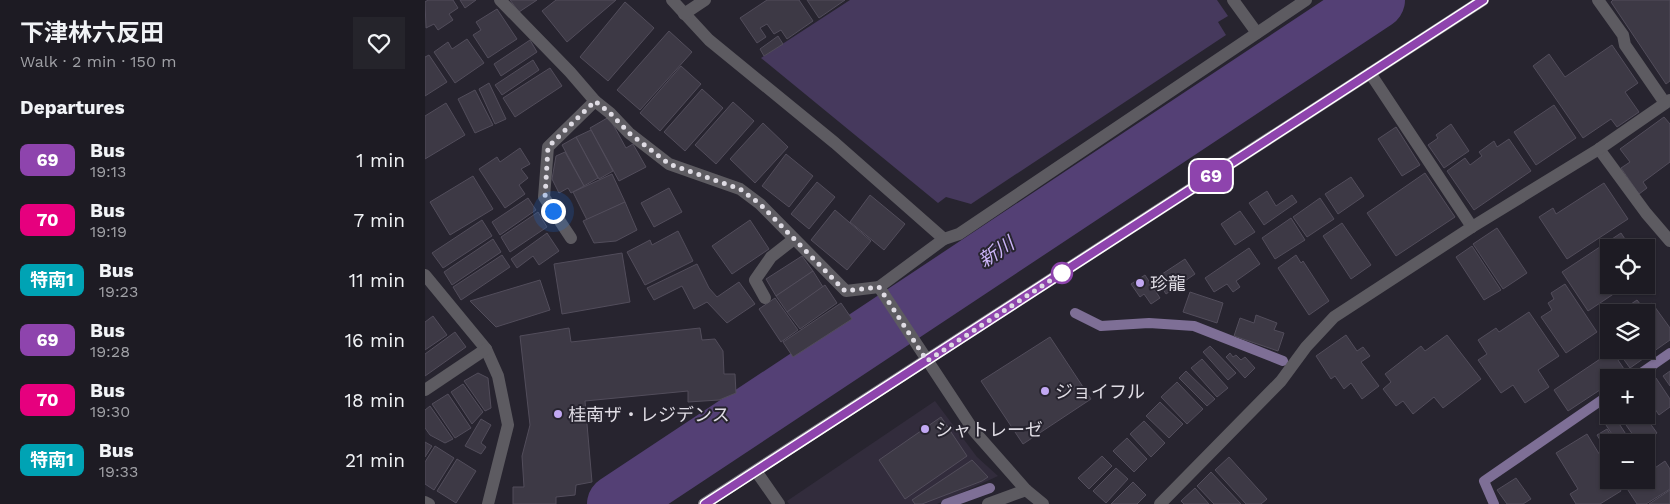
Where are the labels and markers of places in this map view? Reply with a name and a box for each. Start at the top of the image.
unlabelled marker [1051,262,1073,284]
place label: 珍龍 [1150,273,1186,294]
marker: 珍龍 [1134,277,1146,289]
place label: ジョイフル [1055,381,1145,402]
marker: ジョイフル [1039,385,1051,397]
place label: 桂南ザ・レジデンス [568,404,730,425]
marker: 桂南ザ・レジデンス [552,408,564,420]
place label: シャトレーゼ [935,419,1043,440]
marker: シャトレーゼ [919,423,931,435]

